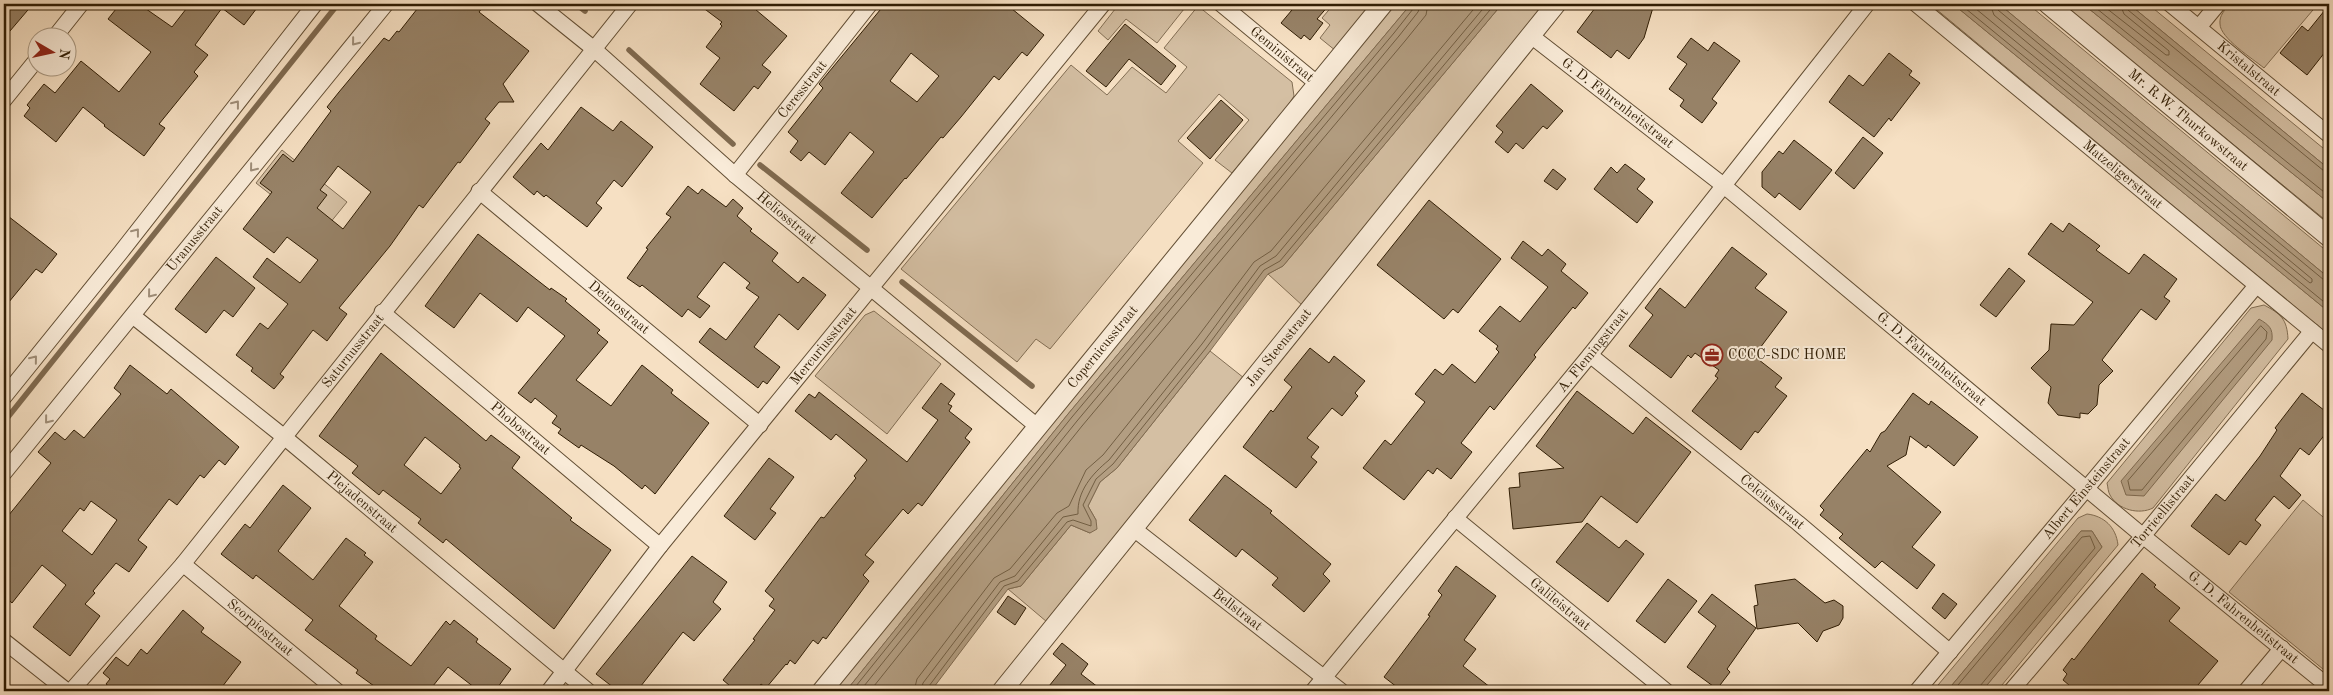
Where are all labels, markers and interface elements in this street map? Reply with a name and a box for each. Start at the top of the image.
street label: Geministraat [1247,24,1317,85]
north arrow [28,28,78,78]
one-way arrow [352,36,361,45]
street label: Kristalstraat [2214,39,2283,99]
text: N [56,47,72,61]
street label: G. D. Fahrenheitstraat [1559,55,1676,151]
street label: Ceresstraat [775,58,830,121]
street label: Mr. R.W. Thurkowstraat [2125,67,2251,174]
one-way arrow [231,101,239,110]
street label: Matzeligerstraat [2080,138,2165,212]
one-way arrow [250,162,258,171]
street label: Heliosstraat [754,189,819,247]
street label: Uranusstraat [164,203,226,274]
one-way arrow [131,229,139,238]
street label: Deimostraat [586,278,652,337]
one-way arrow [148,288,156,297]
street label: Copernicusstraat [1065,303,1141,391]
street label: Mercuriusstraat [788,304,859,388]
street label: Jan Steenstraat [1243,306,1314,389]
street label: A. Flemingstraat [1555,306,1631,395]
street label: G. D. Fahrenheitstraat [1874,310,1989,409]
street label: Saturnusstraat [319,311,387,391]
office icon: CCCC-SDC HOME [1700,343,1724,367]
place label: CCCC-SDC HOME [1728,348,1846,362]
one-way arrow [29,356,37,365]
street label: Phobostraat [488,399,553,458]
one-way arrow [44,414,53,423]
street label: Albert Einsteinstraat [2040,435,2133,542]
street label: Plejadenstraat [324,468,400,536]
street label: Celciusstraat [1737,472,1807,532]
street label: Torricellistraat [2129,472,2197,551]
street label: G. D. Fahrenheitstraat [2185,569,2301,666]
street label: Galileistraat [1527,575,1593,633]
street label: Bellstraat [1210,586,1265,634]
street label: Scorpiostraat [224,596,296,659]

